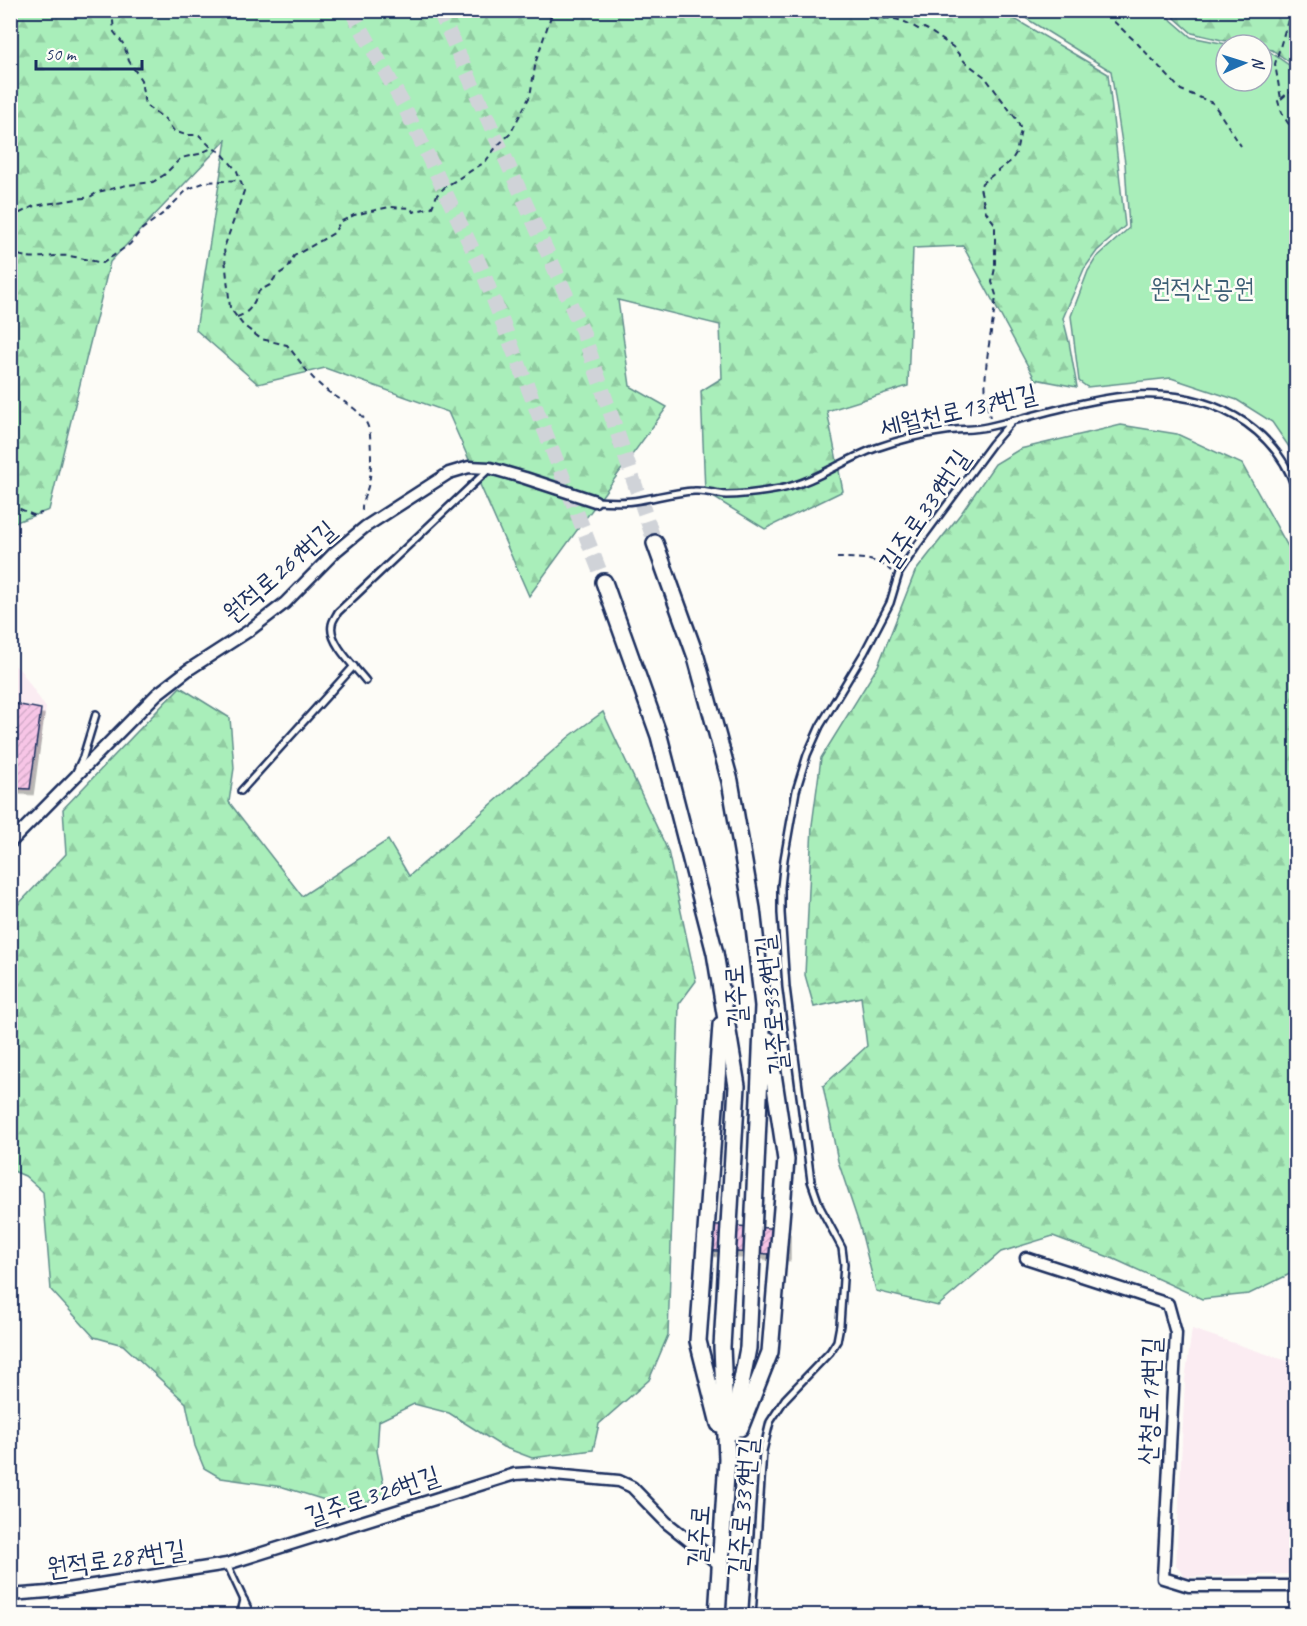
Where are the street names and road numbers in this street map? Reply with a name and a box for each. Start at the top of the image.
street label: 세월천로137번길 [876,376,1040,445]
street label: 길주로339번길 [872,443,977,577]
street label: 원적로269번길 [216,513,343,630]
street label: 길주로339번길 [748,934,795,1076]
street label: 길주로 [717,964,754,1028]
street label: 산청로17번길 [1131,1336,1168,1466]
street label: 길주로339번길 [720,1436,765,1578]
street label: 길주로326번길 [301,1458,444,1533]
street label: 길주로 [680,1504,717,1568]
street label: 원적로287번길 [45,1532,188,1585]

